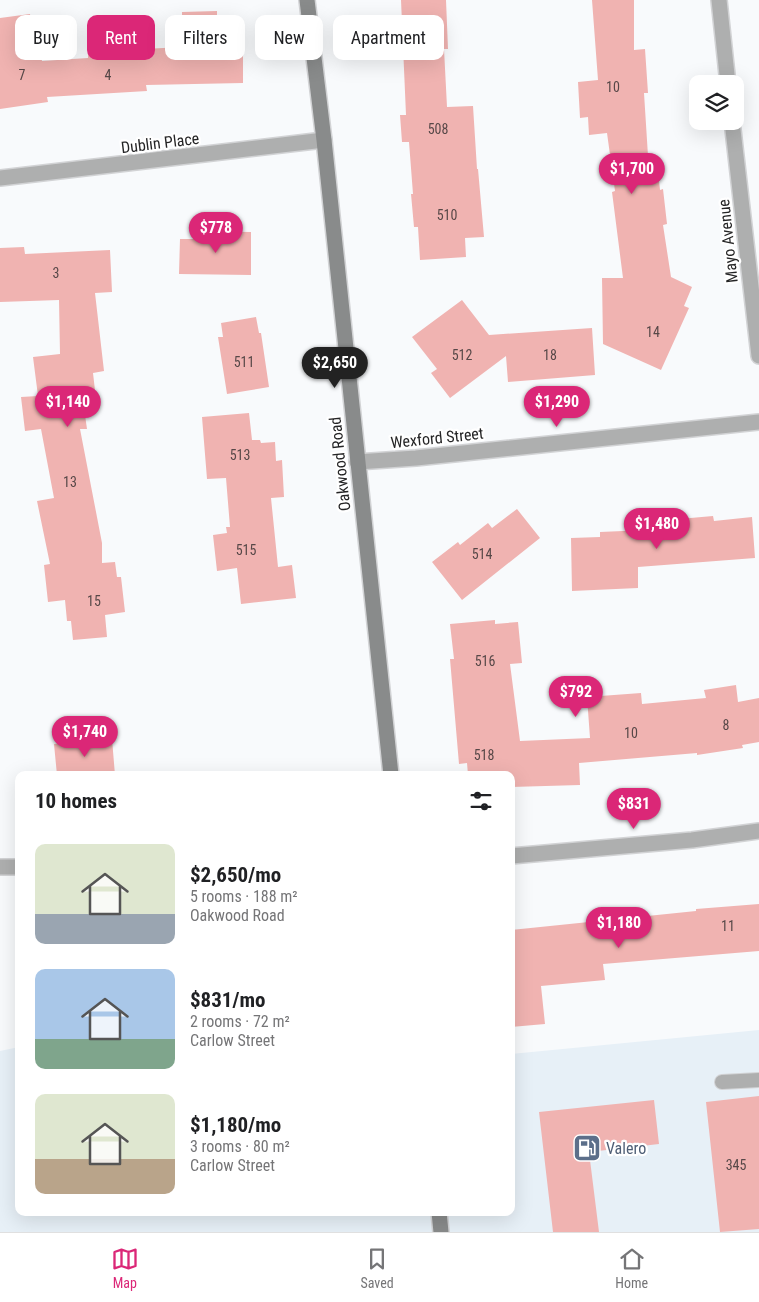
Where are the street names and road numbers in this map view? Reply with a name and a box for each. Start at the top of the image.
street label: Dublin Place [120,129,200,157]
street label: Mayo Avenue [714,198,742,284]
street label: Oakwood Road [326,416,354,512]
street label: Wexford Street [390,424,485,452]

